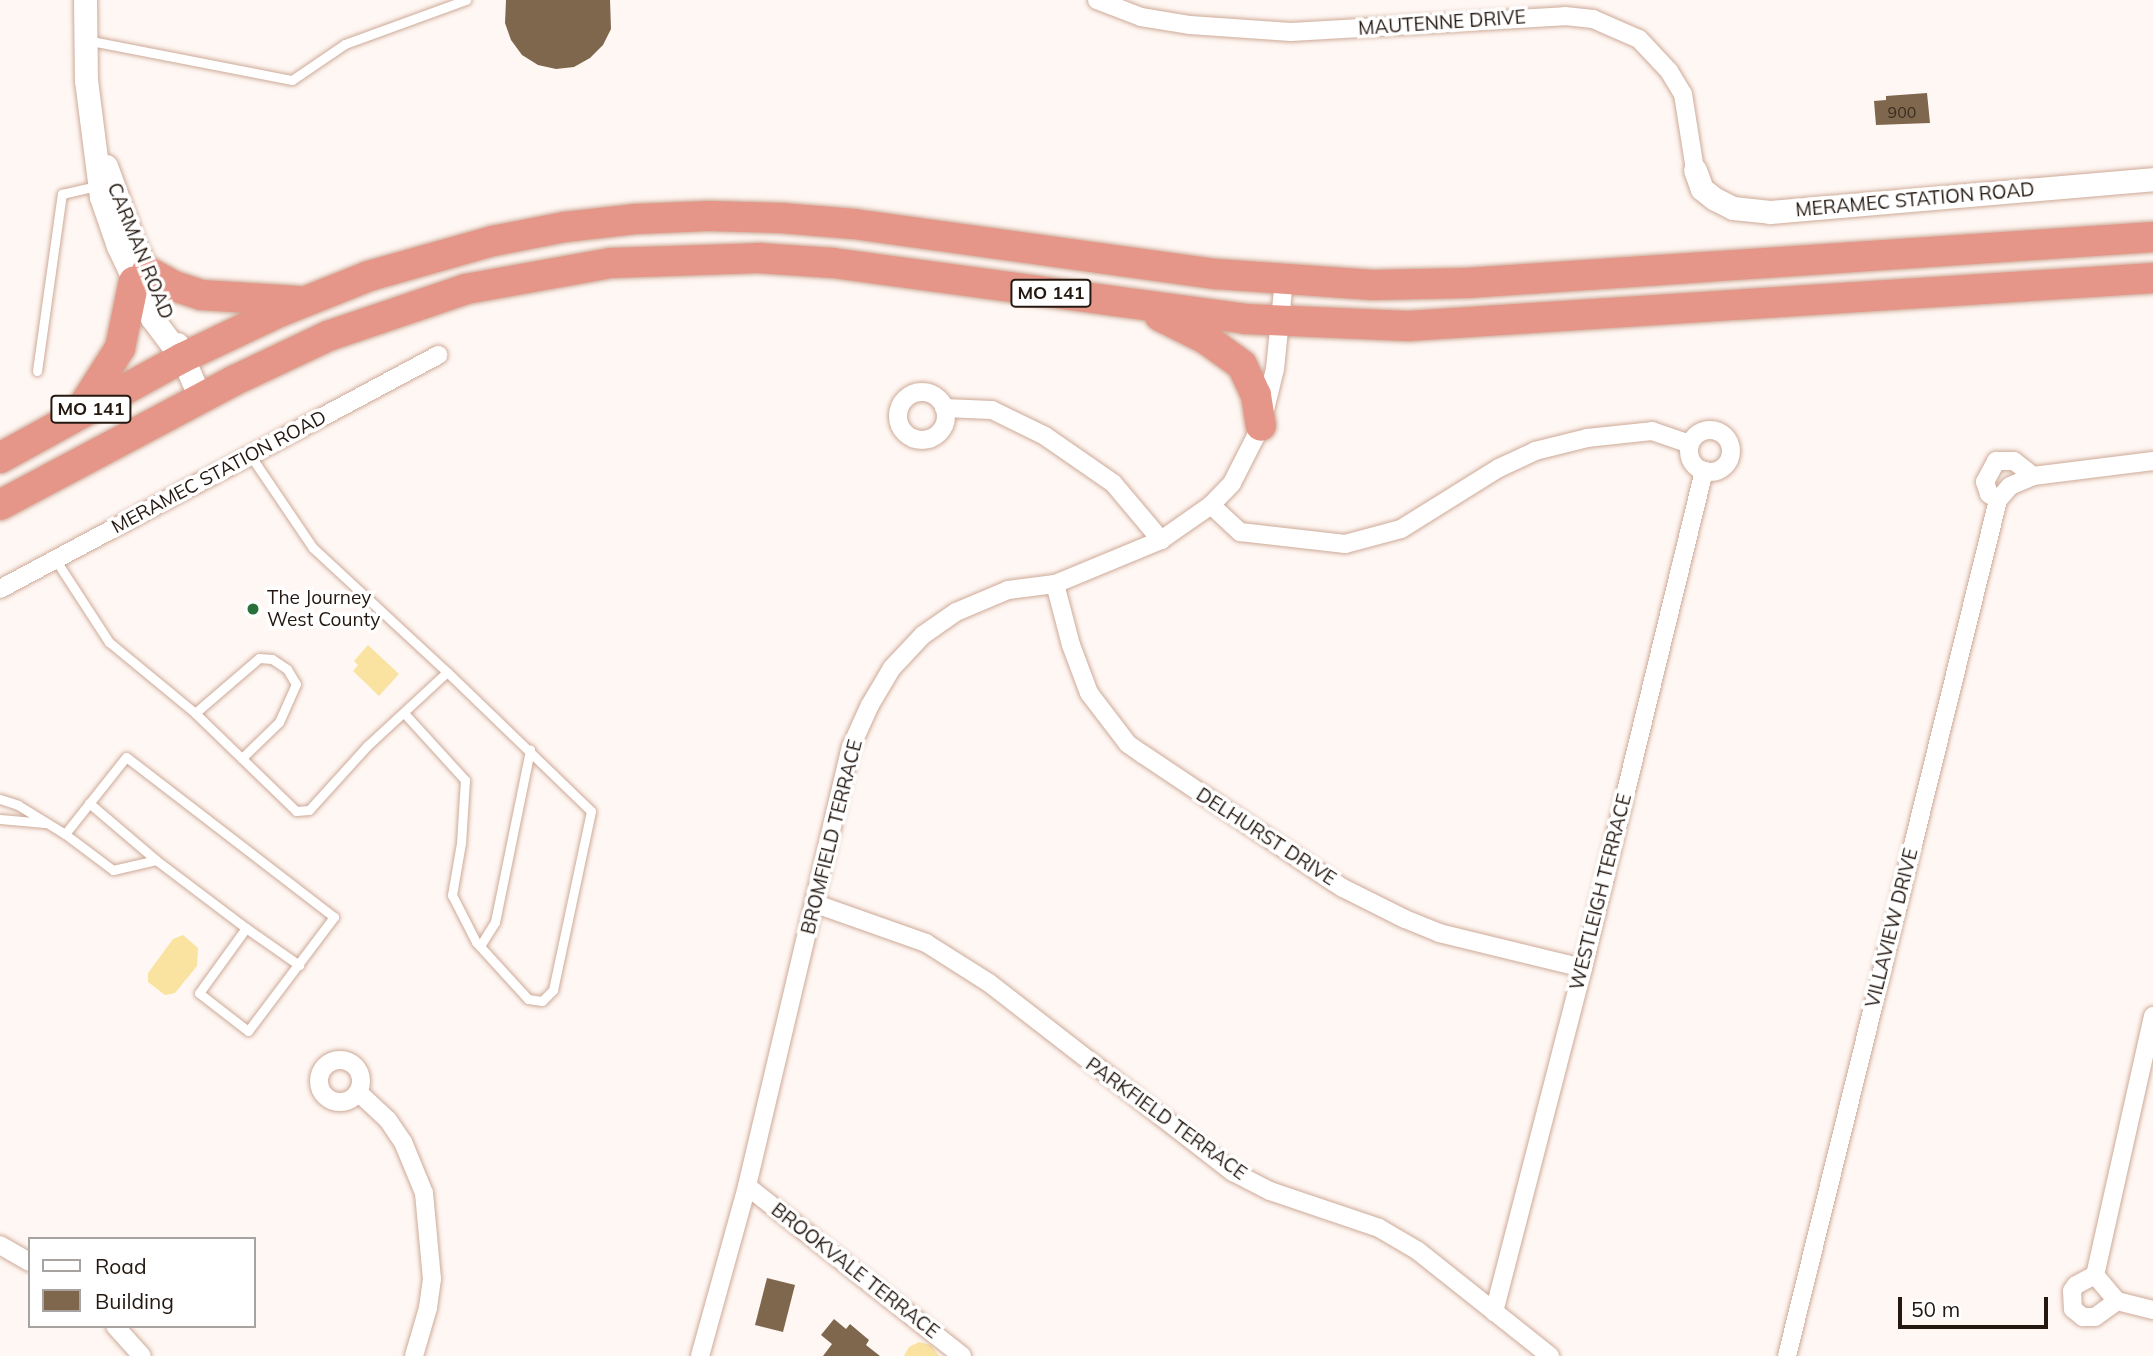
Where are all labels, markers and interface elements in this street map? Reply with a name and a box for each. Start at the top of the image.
street label: MAUTENNE DRIVE [1357,6,1527,40]
house number: 900 [1888,102,1916,122]
street label: MERAMEC STATION ROAD [1795,178,2035,222]
street label: CARMAN ROAD [102,180,178,322]
road number: MO 141 [1009,278,1093,307]
road number: MO 141 [49,394,133,424]
street label: MERAMEC STATION ROAD [108,406,330,538]
place label: The Journey West County [267,587,380,631]
marker: The Journey West County [245,601,261,617]
street label: BROMFIELD TERRACE [797,737,867,937]
street label: DELHURST DRIVE [1192,783,1340,891]
street label: WESTLEIGH TERRACE [1566,791,1636,993]
street label: VILLAVIEW DRIVE [1861,846,1923,1010]
street label: PARKFIELD TERRACE [1081,1053,1251,1185]
street label: BROOKVALE TERRACE [767,1198,943,1344]
legend [28,1237,256,1328]
text: Road [95,1253,146,1279]
scale bar [1901,1282,2052,1326]
text: Building [95,1288,174,1314]
text: 50 m [1911,1296,1960,1322]

